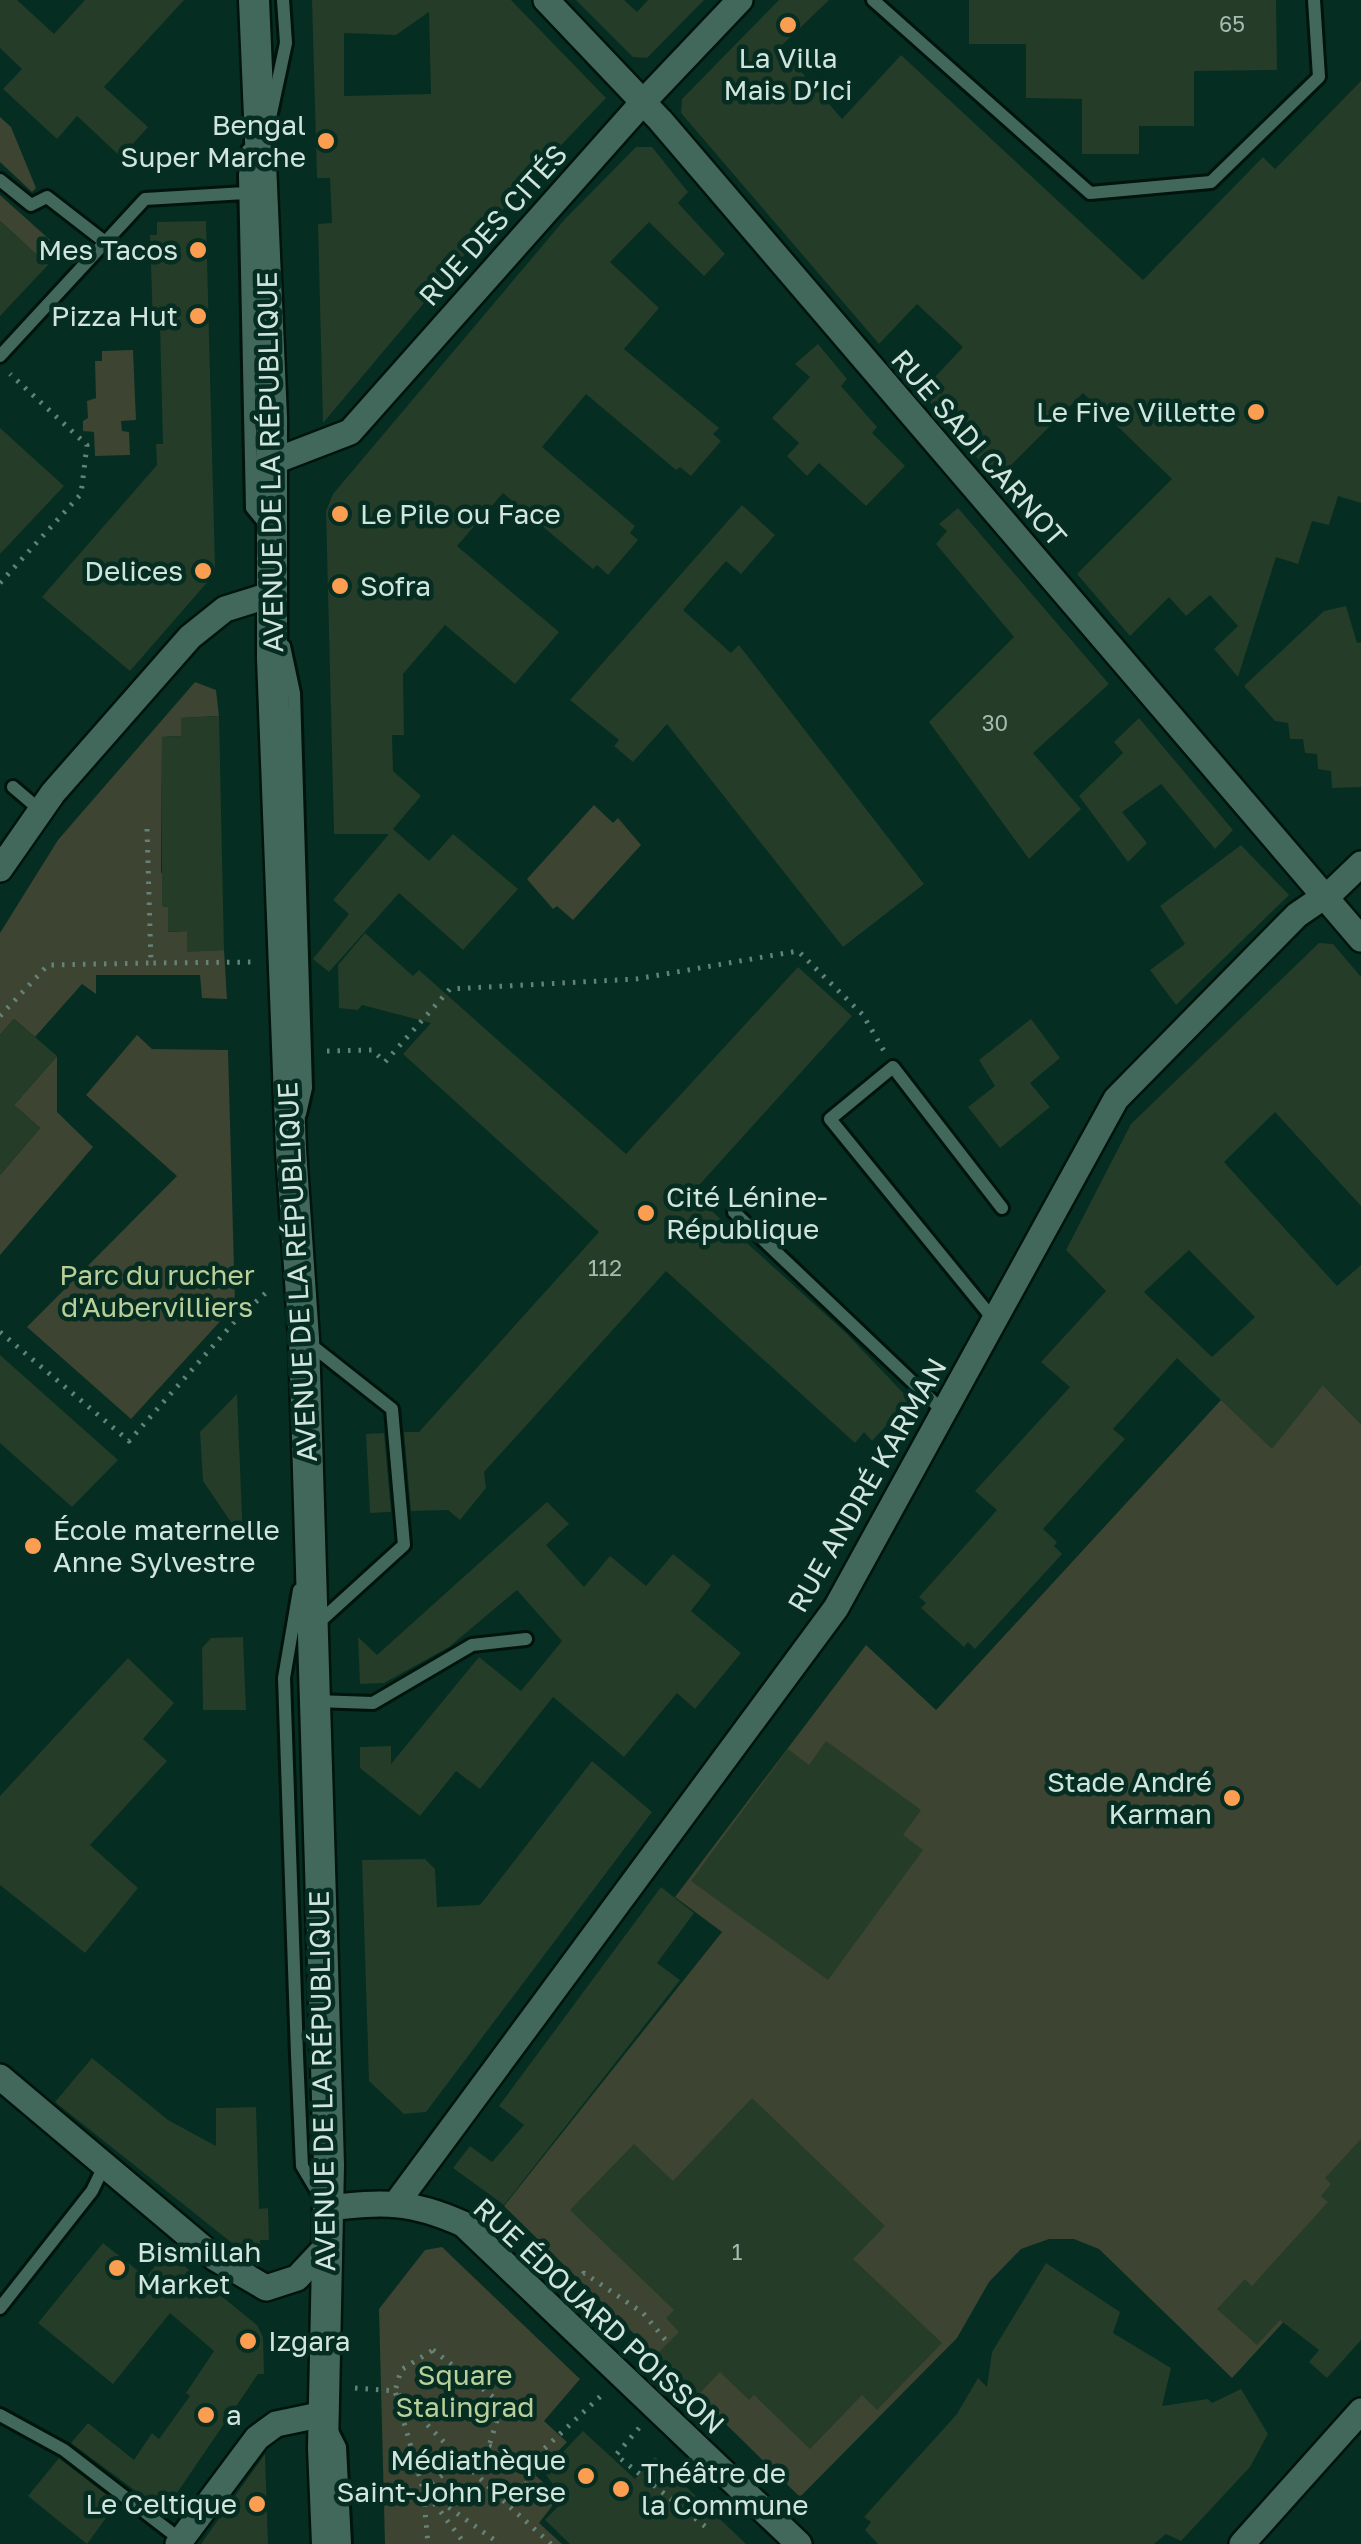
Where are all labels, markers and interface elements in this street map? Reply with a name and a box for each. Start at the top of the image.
house number: 65 [1219,10,1245,37]
marker: La Villa Mais D’Ici [777,14,799,36]
place label: La Villa Mais D’Ici [724,41,852,106]
place label: Bengal Super Marche [120,108,306,173]
marker: Bengal Super Marche [315,130,337,152]
street label: RUE DES CITÉS [412,137,574,312]
place label: Mes Tacos [38,233,178,266]
marker: Mes Tacos [187,239,209,261]
street label: AVENUE DE LA RÉPUBLIQUE [250,271,289,653]
place label: Pizza Hut [51,299,178,332]
marker: Pizza Hut [187,305,209,327]
street label: RUE SADI CARNOT [885,342,1074,553]
place label: Le Five Villette [1036,395,1236,428]
marker: Le Five Villette [1245,401,1267,423]
place label: Le Pile ou Face [360,497,561,530]
marker: Le Pile ou Face [329,503,351,525]
place label: Delices [84,554,183,587]
marker: Delices [192,560,214,582]
place label: Sofra [360,569,431,602]
marker: Sofra [329,575,351,597]
house number: 30 [982,709,1008,736]
street label: AVENUE DE LA RÉPUBLIQUE [270,1081,323,1463]
place label: Cité Lénine- République [666,1180,828,1245]
marker: Cité Lénine- République [635,1202,657,1224]
house number: 112 [588,1254,622,1281]
park label: Parc du rucher d'Aubervilliers [59,1258,255,1323]
street label: RUE ANDRÉ KARMAN [780,1352,953,1618]
place label: École maternelle Anne Sylvestre [53,1513,280,1578]
marker: École maternelle Anne Sylvestre [22,1535,44,1557]
place label: Stade André Karman [1047,1765,1212,1830]
marker: Stade André Karman [1221,1787,1243,1809]
street label: AVENUE DE LA RÉPUBLIQUE [302,1890,341,2272]
street label: RUE ÉDOUARD POISSON [467,2191,731,2440]
place label: Bismillah Market [137,2235,261,2300]
house number: 1 [732,2238,743,2265]
marker: Bismillah Market [106,2257,128,2279]
place label: Izgara [268,2324,351,2357]
marker: Izgara [237,2330,259,2352]
park label: Square Stalingrad [396,2358,534,2423]
place label: a [226,2398,242,2431]
marker: a [195,2404,217,2426]
place label: Médiathèque Saint-John Perse [336,2443,566,2508]
place label: Théâtre de la Commune [641,2456,809,2521]
marker: Médiathèque Saint-John Perse [575,2465,597,2487]
marker: Théâtre de la Commune [610,2478,632,2500]
place label: Le Celtique [85,2487,237,2520]
marker: Le Celtique [246,2493,268,2515]

